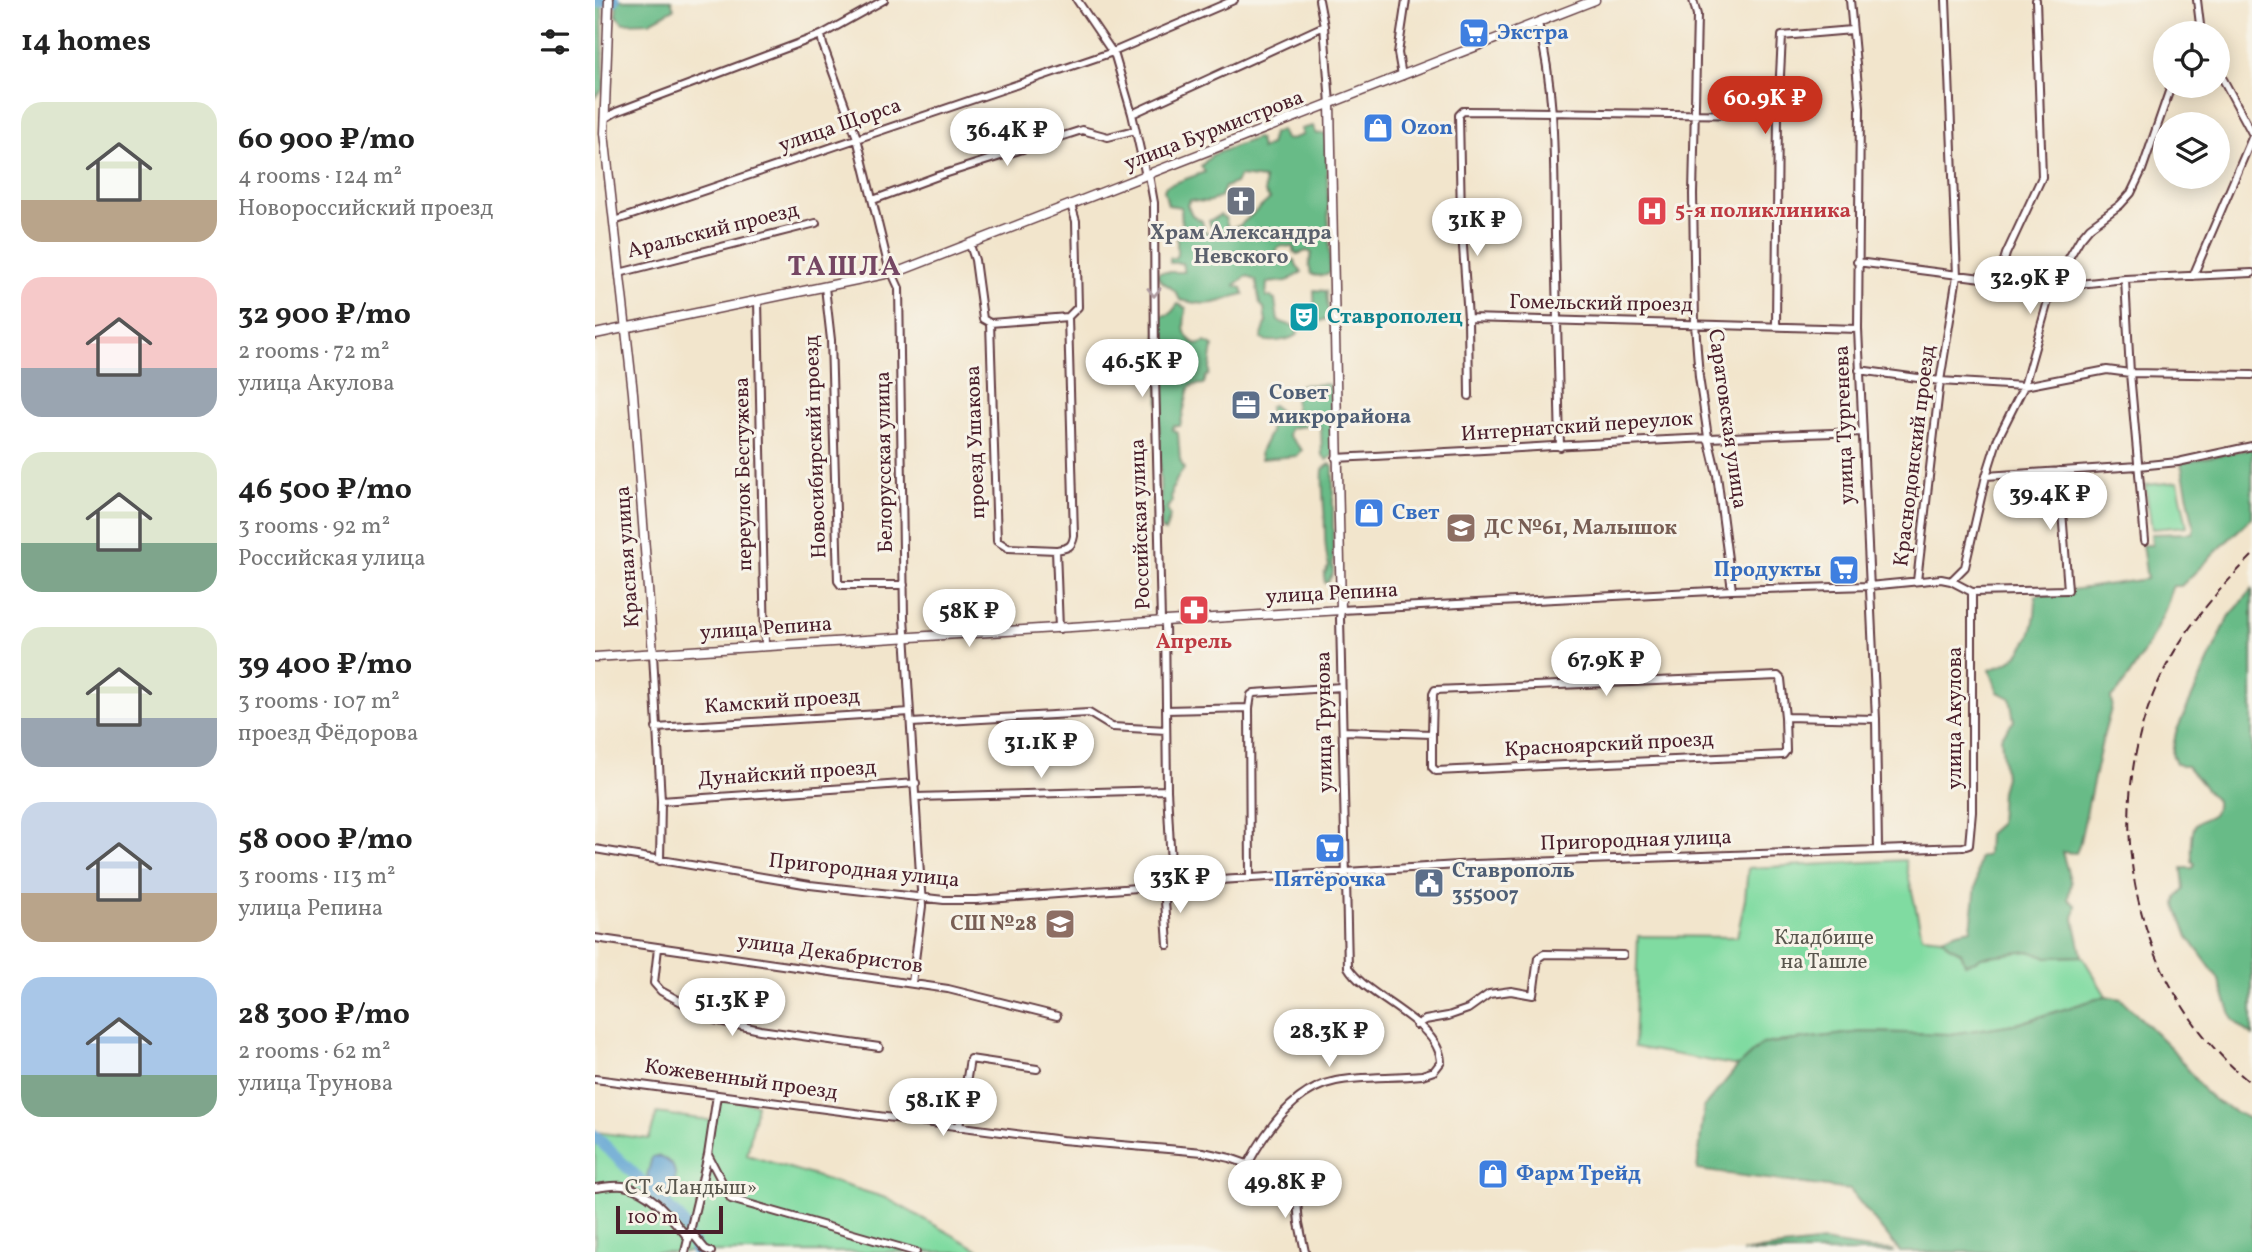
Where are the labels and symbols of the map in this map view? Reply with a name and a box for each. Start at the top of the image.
supermarket icon: Экстра [1457,16,1491,50]
place label: Экстра [1497,19,1569,48]
pin: 60.9K ₽ [1700,76,1830,136]
street label: улица Бурмистрова [1120,83,1308,179]
street label: улица Щорса [775,91,905,161]
pin: 36.4K ₽ [942,108,1072,168]
shop icon: Ozon [1361,111,1395,145]
place label: Ozon [1401,114,1453,143]
church icon: Храм Александра Невского [1224,184,1258,218]
hospital icon: 5-я поликлиника [1635,194,1669,228]
street label: Аральский проезд [624,196,802,266]
place label: 5-я поликлиника [1675,197,1851,226]
pin: 31K ₽ [1428,198,1526,258]
place label: Храм Александра Невского [1150,219,1332,272]
district label: ТАШЛА [787,248,903,287]
pin: 32.9K ₽ [1965,256,2095,316]
one-way arrow [1146,287,1162,298]
street label: Гомельский проезд [1509,288,1693,320]
theatre icon: Ставрополец [1287,300,1321,334]
place label: Ставрополец [1327,303,1463,332]
street label: Саратовская улица [1700,327,1754,511]
street label: Новосибирский проезд [798,335,834,559]
pin: 46.5K ₽ [1077,340,1207,399]
street label: Краснодонский проезд [1887,344,1943,568]
street label: улица Тургенева [1828,345,1862,505]
street label: проезд Ушакова [959,365,993,519]
street label: Белорусская улица [869,371,901,553]
street label: переулок Бестужева [728,377,760,571]
place label: Совет микрорайона [1269,379,1411,432]
office icon: Совет микрорайона [1229,388,1263,422]
street label: Интернатский переулок [1460,404,1694,450]
street label: Российская улица [1124,438,1158,610]
pin: 39.4K ₽ [1985,472,2115,532]
street label: Красная улица [609,485,647,629]
shop icon: Свет [1352,496,1386,530]
place label: Свет [1392,499,1440,528]
school or university icon: ДС №61, Малышок [1444,511,1478,545]
place label: ДС №61, Малышок [1484,514,1678,543]
supermarket icon: Продукты [1827,553,1861,587]
place label: Продукты [1714,556,1821,585]
street label: улица Репина [1265,576,1399,612]
pin: 58K ₽ [920,590,1018,649]
pharmacy icon: Апрель [1177,593,1211,627]
street label: улица Репина [699,610,833,648]
place label: Апрель [1156,628,1232,657]
pin: 67.9K ₽ [1541,638,1671,698]
street label: улица Акулова [1941,646,1970,790]
street label: улица Трунова [1309,651,1341,793]
street label: Камский проезд [703,682,861,722]
pin: 31.1K ₽ [976,720,1106,780]
street label: Красноярский проезд [1504,725,1715,765]
street label: Дунайский проезд [697,753,877,795]
street label: Пригородная улица [1540,823,1732,859]
supermarket icon: Пятёрочка [1313,831,1347,865]
street label: Пригородная улица [767,847,961,895]
pin: 33K ₽ [1131,856,1229,915]
place label: Ставрополь 355007 [1452,857,1575,910]
place label: Пятёрочка [1274,866,1386,895]
public building icon: Ставрополь 355007 [1412,866,1446,900]
school or university icon: СШ №28 [1043,907,1077,941]
place label: СШ №28 [950,910,1037,939]
park label: Кладбище на Ташле [1774,924,1874,977]
street label: улица Декабристов [735,927,925,981]
pin: 51.3K ₽ [667,978,797,1038]
pin: 28.3K ₽ [1264,1010,1394,1069]
street label: Кожевенный проезд [643,1052,840,1108]
pin: 58.1K ₽ [878,1078,1008,1138]
shop icon: Фарм Трейд [1476,1157,1510,1191]
pin: 49.8K ₽ [1220,1160,1350,1220]
place label: Фарм Трейд [1516,1160,1641,1189]
park label: СТ «Ландыш» [625,1174,757,1203]
scale bar [616,1203,723,1235]

